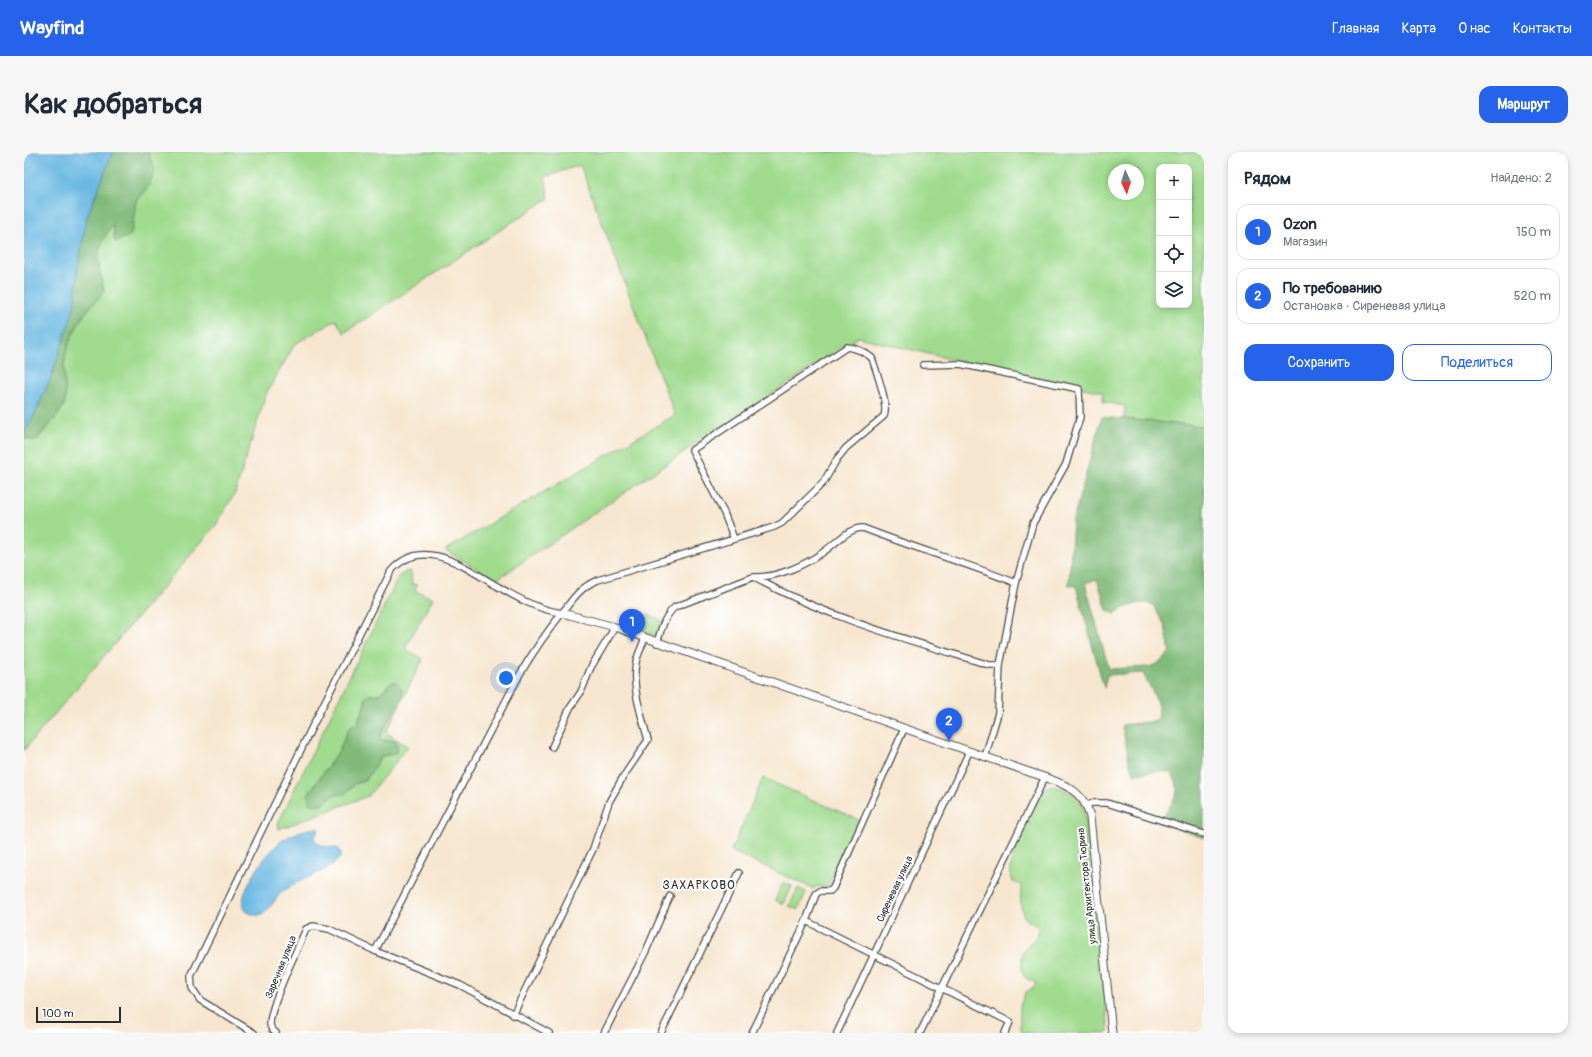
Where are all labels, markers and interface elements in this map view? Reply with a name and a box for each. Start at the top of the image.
text: Wayfind [20,16,84,40]
text: Главная [1332,20,1379,37]
text: Карта [1401,20,1436,37]
text: О нас [1458,20,1491,37]
text: Контакты [1513,20,1572,37]
button: Маршрут [1479,86,1568,123]
text: Как добраться [24,87,202,122]
north arrow [1108,164,1144,200]
map controls [1156,164,1192,308]
button: + [1156,164,1192,200]
text: Рядом [1244,168,1291,189]
text: Найдено: 2 [1490,170,1552,186]
button: − [1156,200,1192,236]
text: Ozon [1283,215,1317,234]
text: 1 [1255,224,1261,240]
text: 150 m [1516,224,1551,240]
text: Магазин [1283,234,1327,250]
button: locate [1156,236,1192,272]
button: layers [1156,272,1192,308]
text: По требованию [1283,279,1382,298]
text: 2 [1254,288,1262,304]
text: 520 m [1513,288,1551,304]
text: Остановка · Сиреневая улица [1283,298,1446,314]
button: Сохранить [1244,344,1394,381]
button: Поделиться [1402,344,1552,381]
pin: 1 [619,609,645,642]
your location [496,668,516,688]
pin: 2 [936,708,962,741]
street label: улица Архитектора Тюрина [1075,827,1099,946]
street label: Сиреневая улица [874,854,916,924]
district label: ЗАХАРКОВО [662,878,736,893]
street label: Заречная улица [263,933,299,1000]
scale bar [36,1005,121,1024]
text: 100 m [42,1007,73,1020]

